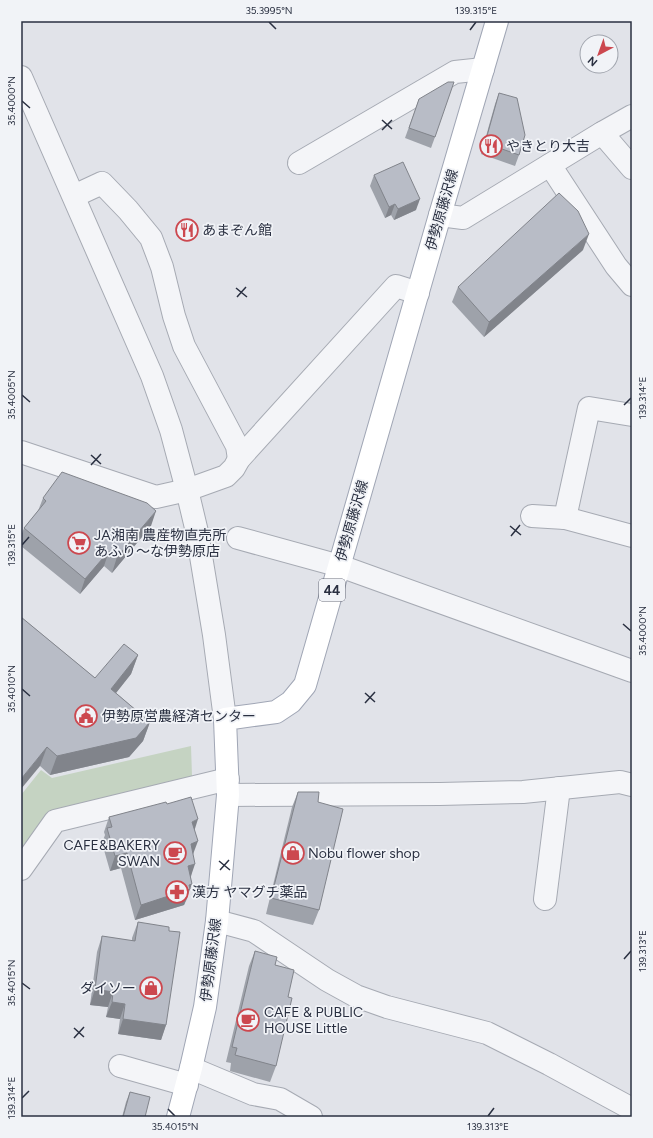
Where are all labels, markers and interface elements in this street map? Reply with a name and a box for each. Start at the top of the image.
text: 35.3995°N [245,4,293,17]
text: 139.315°E [455,4,497,17]
north arrow [579,34,619,74]
text: N [585,53,600,69]
text: 35.4000°N [5,76,18,126]
restaurant icon: やきとり大吉 [478,133,504,159]
place label: やきとり大吉 [506,138,590,155]
street label: 伊勢原藤沢線 [422,167,462,253]
restaurant icon: あまぞん館 [174,217,200,243]
place label: あまぞん館 [202,222,272,239]
text: 35.4005°N [5,370,18,420]
text: 139.314°E [636,377,649,419]
street label: 伊勢原藤沢線 [332,478,372,564]
text: 139.315°E [5,524,18,566]
place label: JA湘南 農産物直売所 あふり～な伊勢原店 [94,527,226,560]
supermarket icon: JA湘南 農産物直売所 あふり～な伊勢原店 [66,530,92,556]
road number: 44 [319,579,345,601]
text: 35.4000°N [636,606,649,656]
text: 35.4010°N [5,665,18,713]
public building icon: 伊勢原営農経済センター [73,703,99,729]
place label: 伊勢原営農経済センター [102,708,256,725]
place label: CAFE&BAKERY SWAN [63,837,161,870]
cafe icon: CAFE&BAKERY SWAN [162,840,188,866]
shop icon: Nobu flower shop [280,840,306,866]
place label: Nobu flower shop [308,845,420,862]
pharmacy icon: 漢方 ヤマグチ薬品 [164,879,190,905]
place label: 漢方 ヤマグチ薬品 [192,884,307,901]
street label: 伊勢原藤沢線 [197,917,225,1003]
text: 139.313°E [636,930,649,972]
text: 35.4015°N [5,959,18,1007]
shop icon: ダイソー [138,975,164,1001]
place label: ダイソー [80,980,136,997]
place label: CAFE & PUBLIC HOUSE Little [264,1004,363,1037]
cafe icon: CAFE & PUBLIC HOUSE Little [235,1007,261,1033]
text: 139.314°E [5,1077,18,1119]
text: 35.4015°N [151,1120,199,1133]
text: 139.313°E [467,1120,509,1133]

